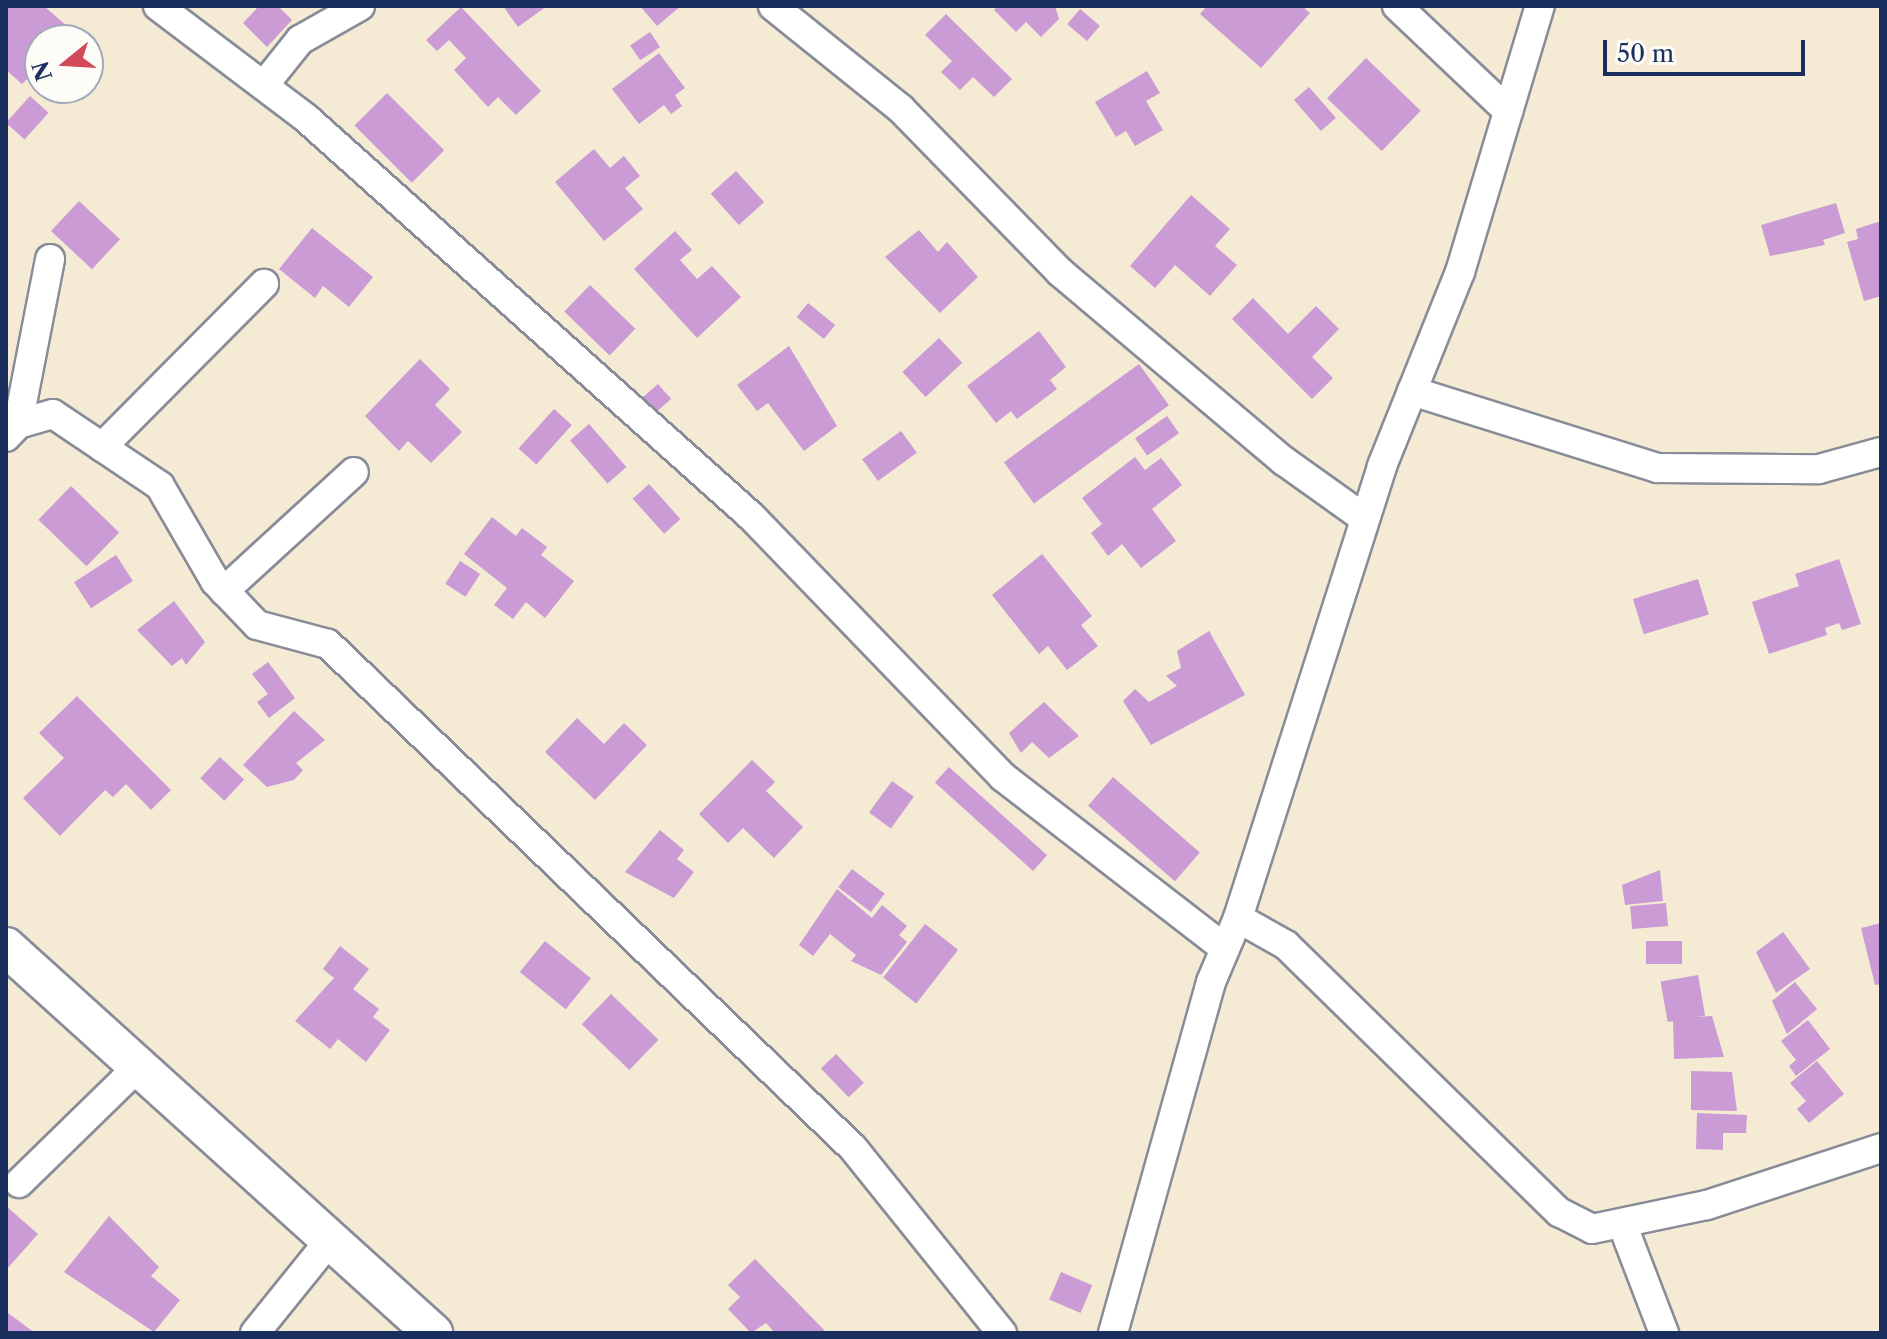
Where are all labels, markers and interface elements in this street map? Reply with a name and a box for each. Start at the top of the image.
north arrow [24,24,104,104]
scale bar [1607,24,1809,74]
text: 50 m [1617,39,1674,68]
text: N [27,58,58,84]

